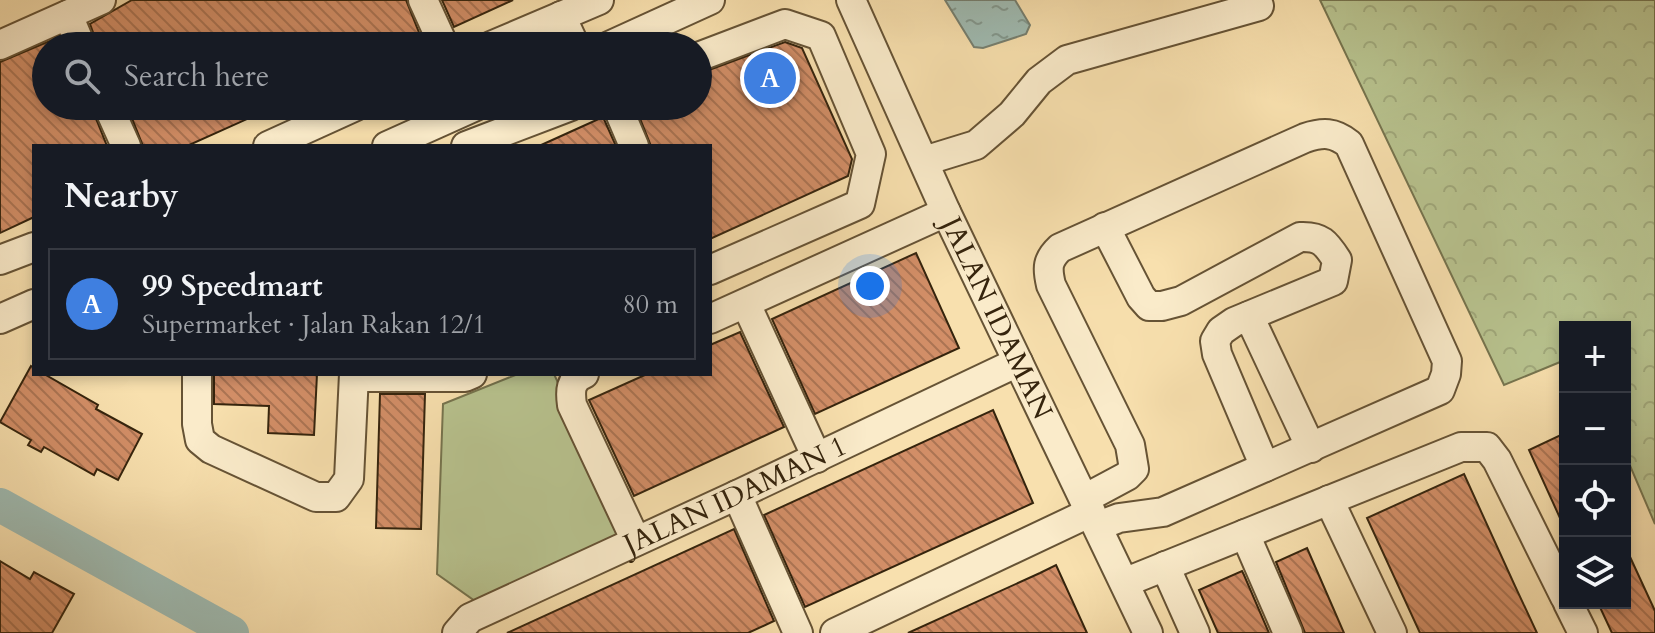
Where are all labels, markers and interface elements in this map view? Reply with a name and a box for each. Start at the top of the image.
search box [32,32,712,120]
pin: A [744,48,796,108]
icon: search [60,54,104,98]
text: Search here [124,56,269,97]
text: Nearby [64,173,179,219]
street label: JALAN IDAMAN [930,207,1062,426]
text: 99 Speedmart [142,266,323,307]
your location [850,266,890,306]
text: A [82,287,102,322]
text: 80 m [622,287,678,322]
text: Supermarket · Jalan Rakan 12/1 [142,307,486,342]
map controls [1559,321,1631,609]
button: + [1559,321,1631,393]
button: − [1559,393,1631,465]
street label: JALAN IDAMAN 1 [614,427,853,565]
button: locate [1559,465,1631,537]
button: layers [1559,537,1631,609]

